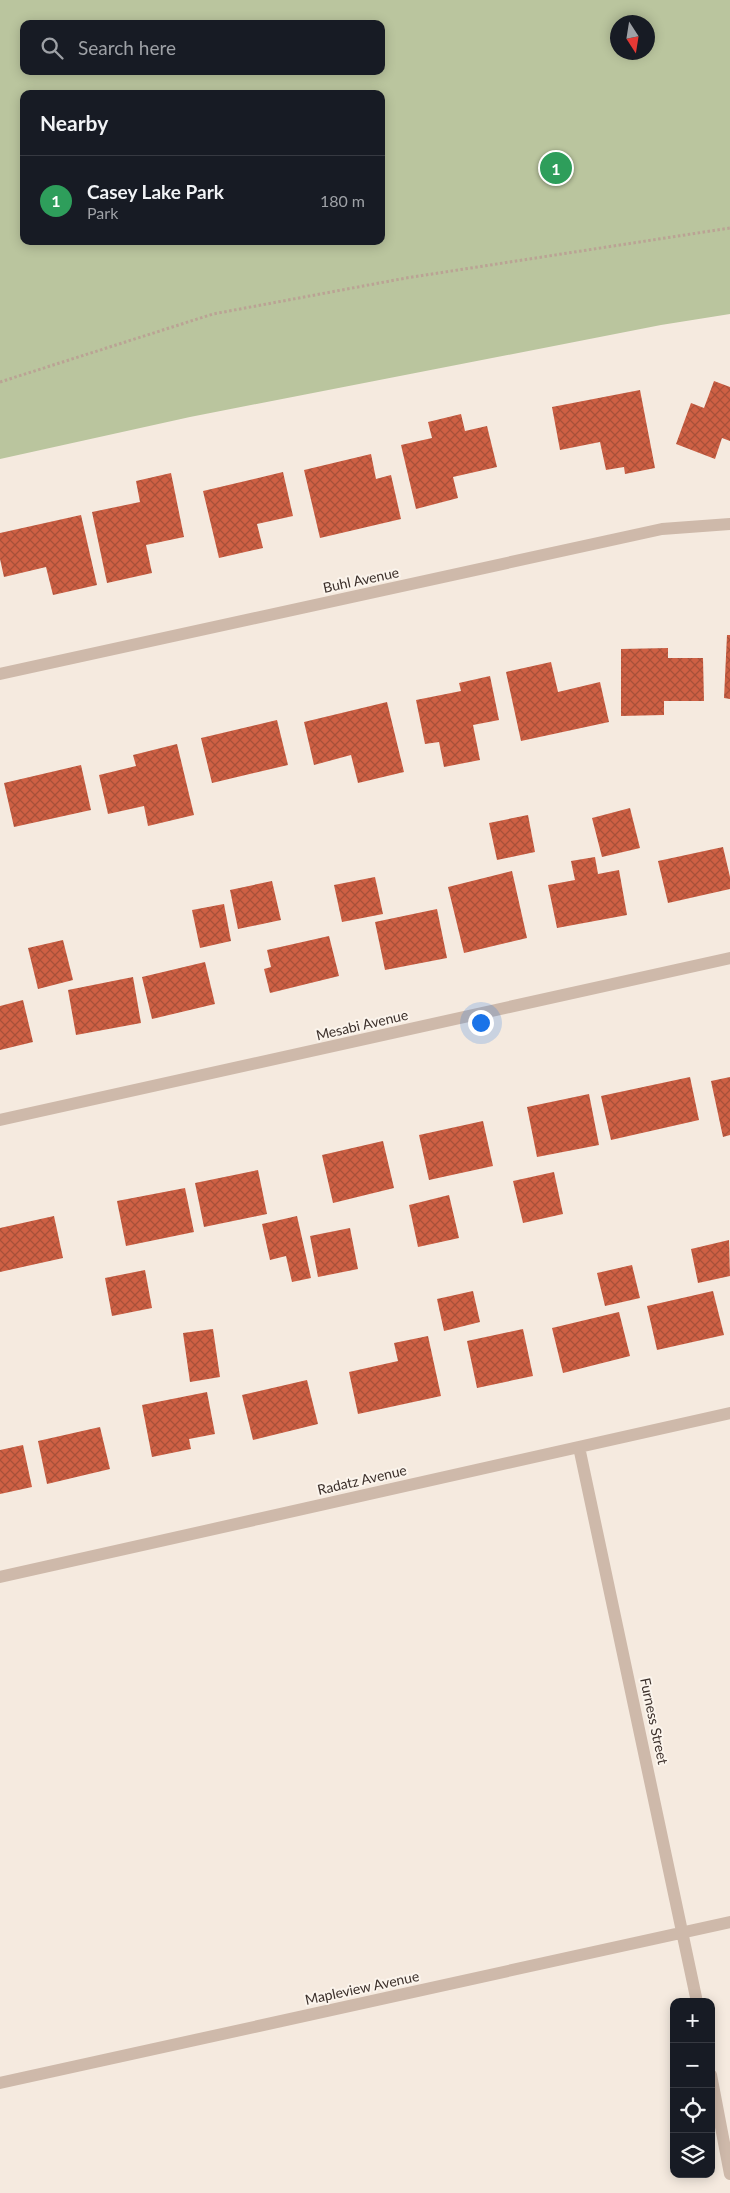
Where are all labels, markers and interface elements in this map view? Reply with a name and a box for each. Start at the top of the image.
north arrow [610,15,655,60]
search box [20,20,385,75]
icon: search [38,34,66,62]
text: Search here [78,36,176,59]
text: Nearby [40,110,108,135]
pin: 1 [540,149,572,187]
text: Casey Lake Park [87,180,224,203]
text: 1 [51,191,61,210]
text: 180 m [320,191,365,210]
text: Park [87,203,118,222]
street label: Buhl Avenue [321,563,400,596]
street label: Mesabi Avenue [314,1006,410,1043]
your location [468,1010,494,1036]
street label: Radatz Avenue [316,1461,408,1498]
street label: Furness Street [637,1676,672,1766]
street label: Mapleview Avenue [303,1967,421,2008]
map controls [670,1998,715,2178]
button: + [670,1998,715,2043]
button: − [670,2043,715,2088]
button: locate [670,2088,715,2133]
button: layers [670,2133,715,2178]

